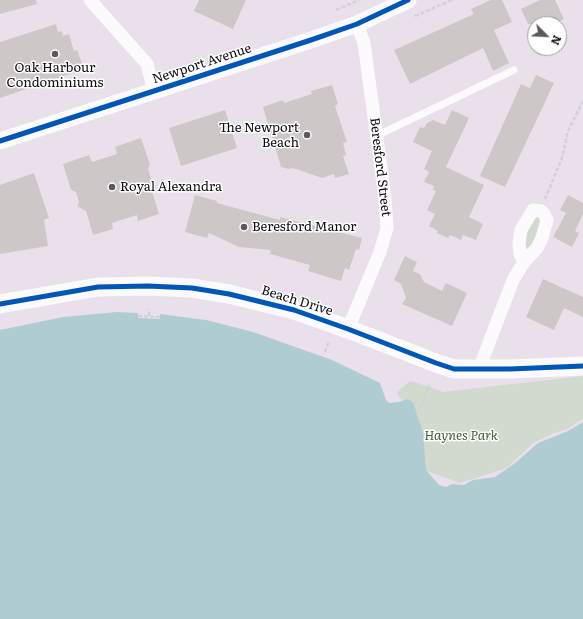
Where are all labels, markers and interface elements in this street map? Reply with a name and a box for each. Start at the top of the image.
north arrow [527,16,567,56]
text: N [548,33,566,48]
street label: Newport Avenue [151,41,253,87]
marker: Oak Harbour Condominiums [50,49,60,59]
place label: Oak Harbour Condominiums [7,60,103,91]
street label: Beresford Street [366,117,394,217]
place label: The Newport Beach [219,120,299,151]
marker: The Newport Beach [302,130,312,140]
place label: Royal Alexandra [120,179,222,195]
marker: Royal Alexandra [107,182,117,192]
place label: Beresford Manor [252,219,356,235]
marker: Beresford Manor [239,222,249,232]
street label: Beach Drive [259,283,335,319]
park label: Haynes Park [424,428,498,444]

